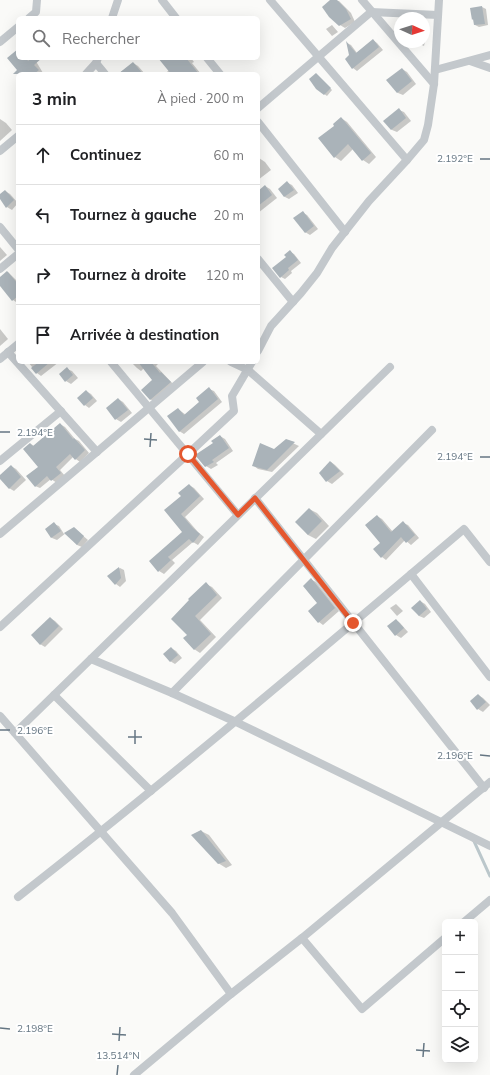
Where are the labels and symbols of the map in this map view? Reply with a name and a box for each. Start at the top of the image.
north arrow [394,12,430,48]
text: 2.192°E [437,152,473,165]
text: 2.194°E [17,426,53,439]
route start [179,445,197,463]
text: 2.194°E [437,450,473,463]
route end [344,614,362,632]
text: 2.196°E [17,724,53,737]
text: 2.196°E [437,749,473,762]
text: 2.198°E [17,1022,53,1035]
text: 13.514°N [96,1049,140,1062]

